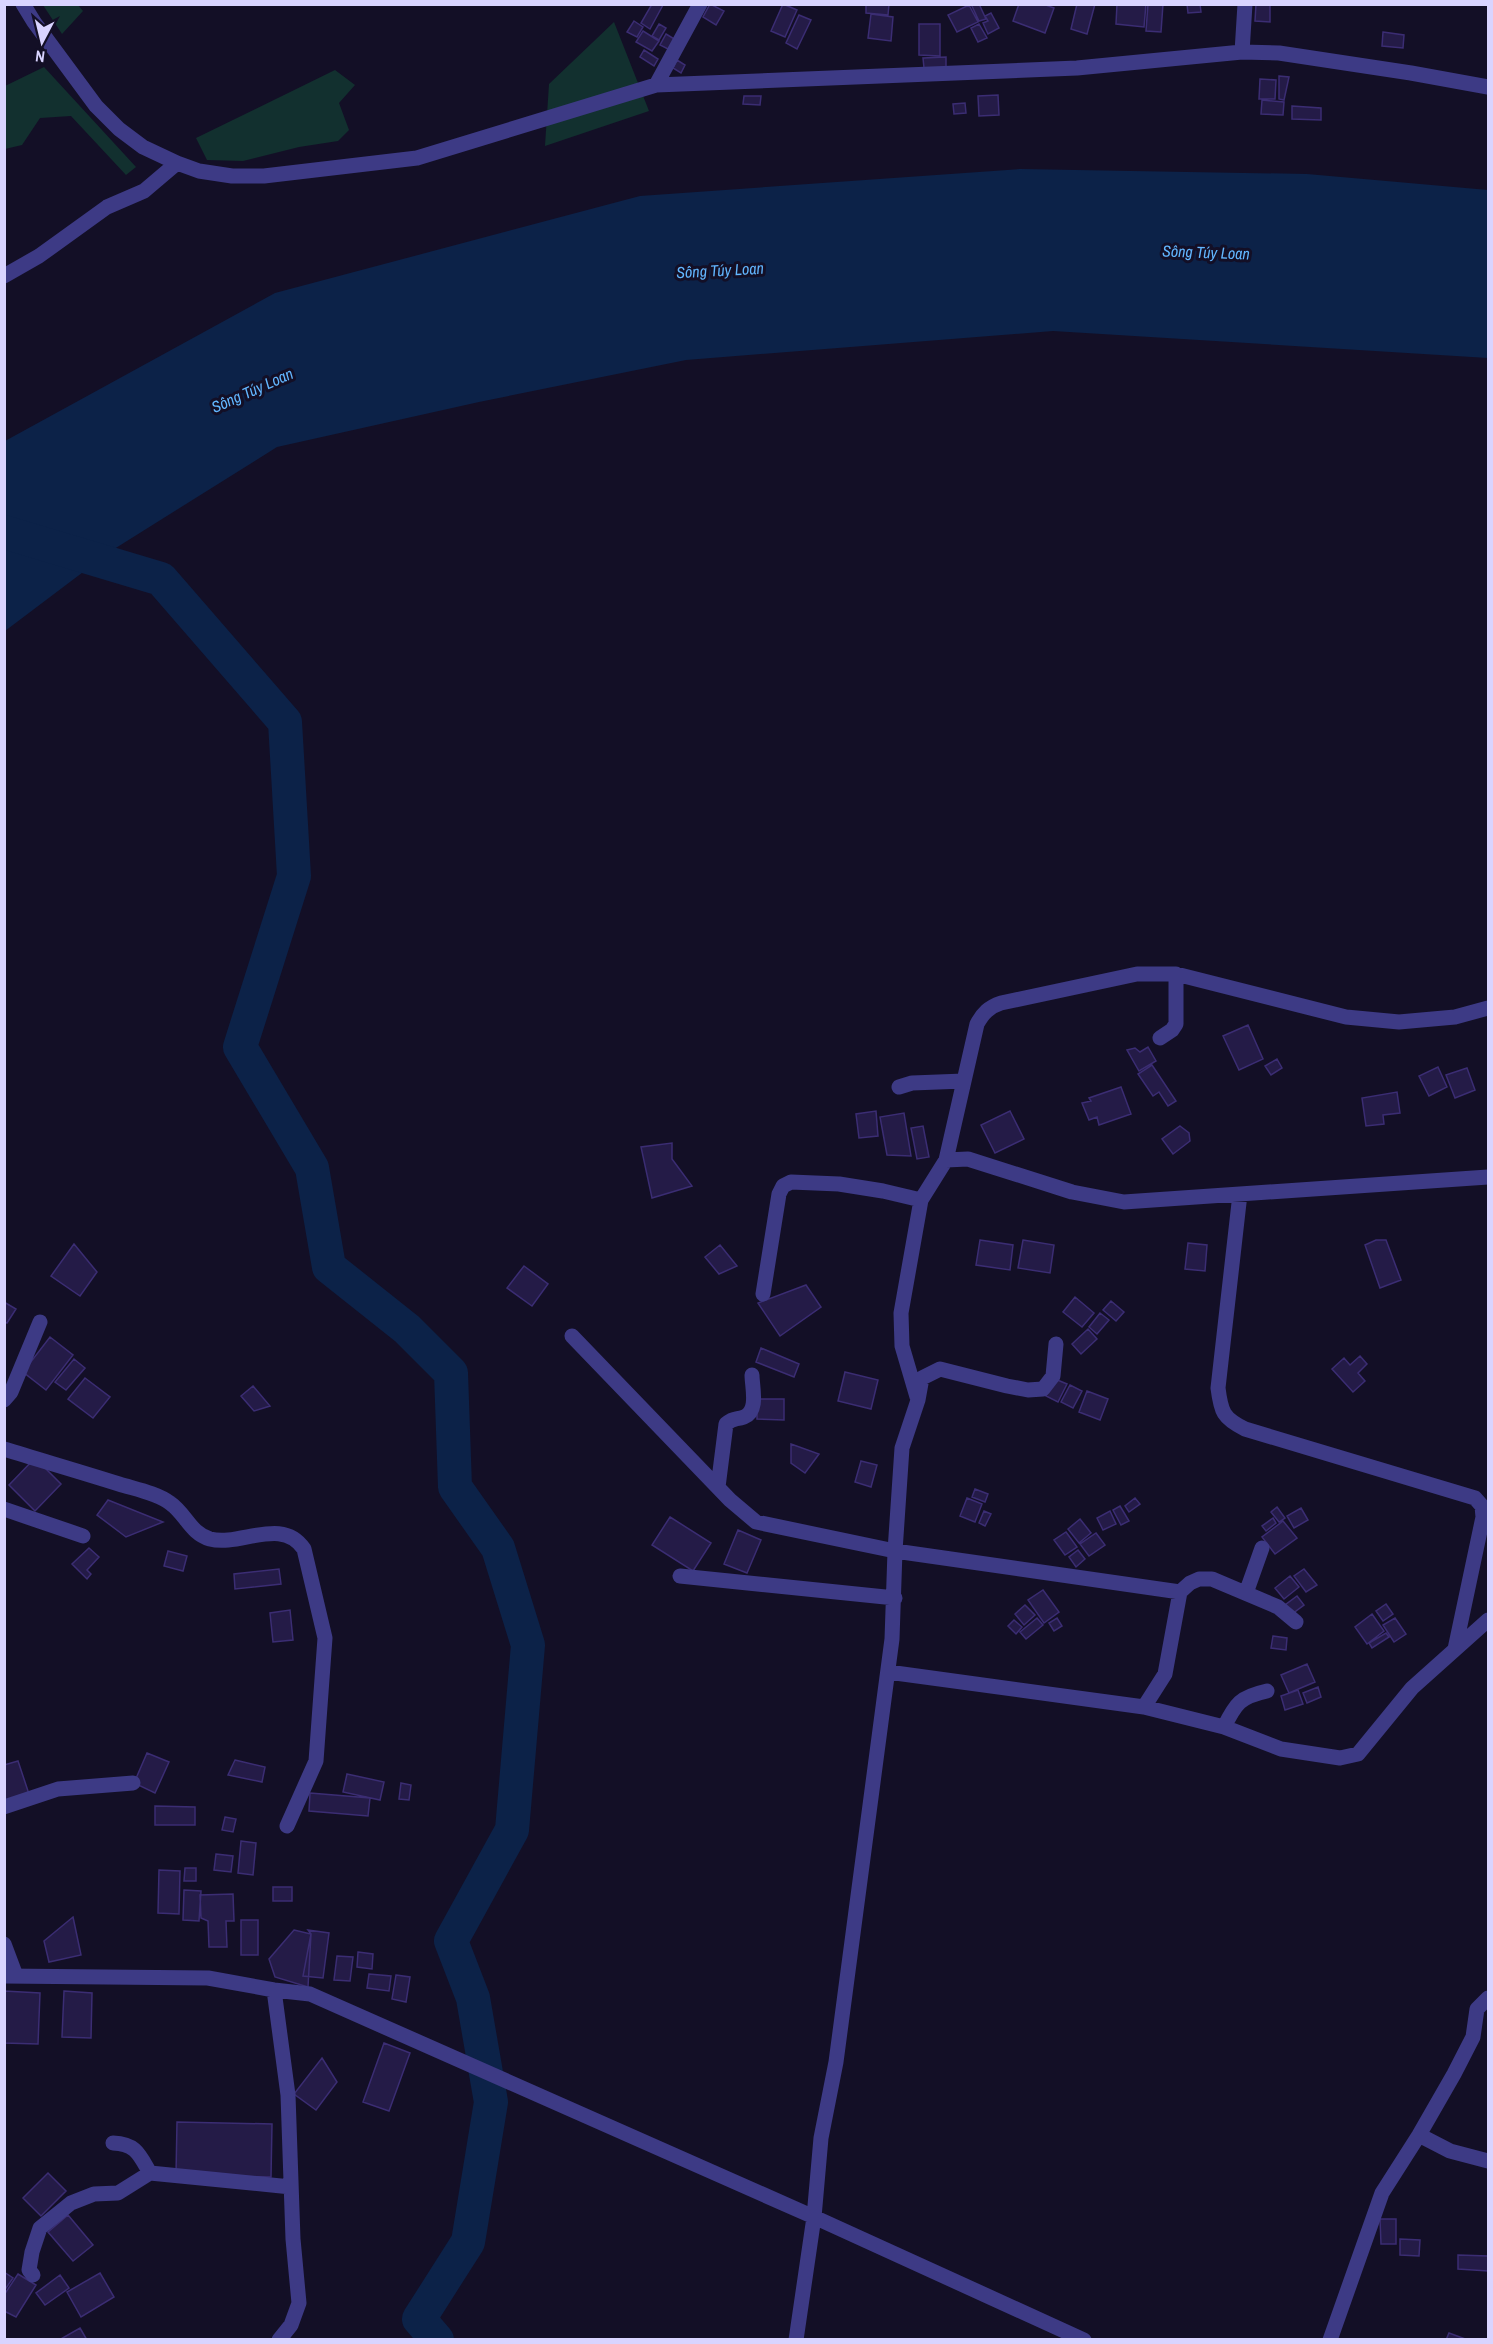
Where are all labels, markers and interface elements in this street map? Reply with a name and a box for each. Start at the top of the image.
north arrow [12,12,72,72]
text: N [34,45,46,68]
water label: Sông Túy Loan [1162,239,1250,265]
water label: Sông Túy Loan [676,257,764,283]
water label: Sông Túy Loan [208,362,296,418]

